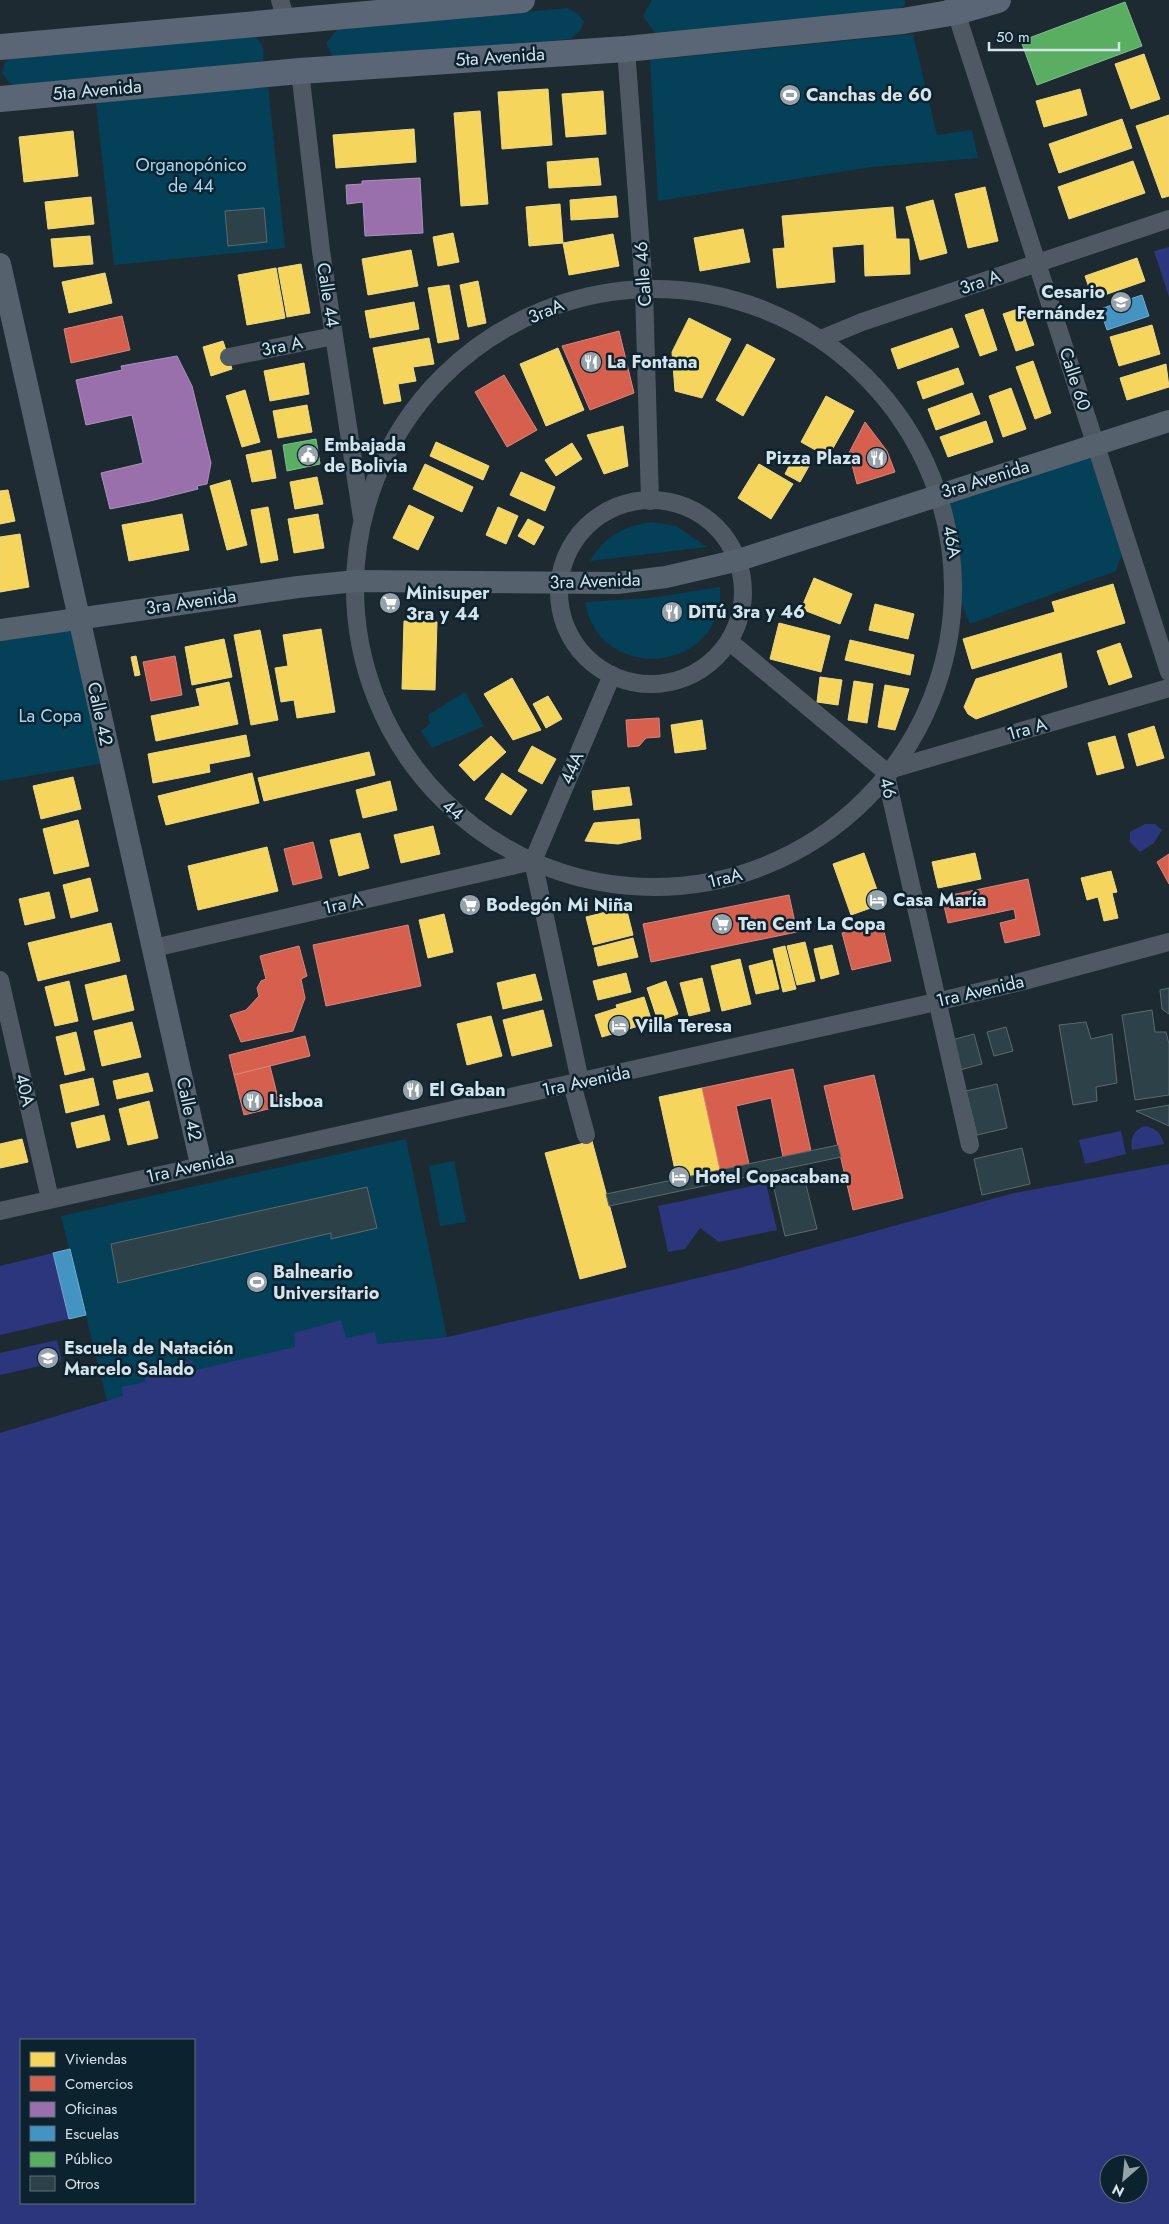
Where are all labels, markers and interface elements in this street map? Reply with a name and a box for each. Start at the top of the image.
scale bar [989,20,1119,52]
text: 50 m [996,26,1030,48]
street label: 5ta Avenida [454,41,546,73]
street label: 5ta Avenida [51,73,143,107]
place label: Canchas de 60 [806,82,932,108]
sports icon: Canchas de 60 [778,83,802,107]
park label: Organopónico de 44 [136,152,247,199]
street label: Calle 46 [628,241,658,307]
street label: Calle 44 [310,261,346,329]
street label: 3ra A [956,263,1004,301]
place label: Cesario Fernández [1017,279,1106,326]
school or university icon: Cesario Fernández [1109,290,1133,314]
street label: 3raA [524,292,568,330]
street label: 3ra A [259,329,305,363]
street label: Calle 60 [1053,344,1097,414]
place label: La Fontana [607,349,697,375]
restaurant icon: La Fontana [579,350,603,374]
place label: Embajada de Bolivia [324,432,407,479]
public building icon: Embajada de Bolivia [296,443,320,467]
place label: Pizza Plaza [766,445,861,471]
restaurant icon: Pizza Plaza [865,446,889,470]
street label: 3ra Avenida [938,453,1032,505]
street label: 46A [936,523,968,561]
street label: 3ra Avenida [549,566,641,596]
place label: Minisuper 3ra y 44 [406,580,490,627]
street label: 3ra Avenida [144,583,238,621]
supermarket icon: Minisuper 3ra y 44 [378,591,402,615]
place label: DiTú 3ra y 46 [688,599,805,625]
restaurant icon: DiTú 3ra y 46 [660,600,684,624]
street label: Calle 42 [81,680,119,748]
park label: La Copa [18,703,82,729]
street label: 1ra A [1004,711,1050,747]
street label: 44A [554,748,590,788]
street label: 46 [873,775,903,801]
street label: 44 [437,793,469,827]
street label: 1raA [705,861,745,895]
street label: 1ra A [320,887,366,921]
place label: Casa María [893,887,986,913]
hotel icon: Casa María [865,888,889,912]
place label: Bodegón Mi Niña [486,892,633,918]
supermarket icon: Bodegón Mi Niña [458,893,482,917]
place label: Ten Cent La Copa [738,911,885,937]
supermarket icon: Ten Cent La Copa [710,912,734,936]
street label: 1ra Avenida [934,968,1026,1014]
place label: Villa Teresa [634,1013,732,1039]
hotel icon: Villa Teresa [607,1014,631,1038]
street label: 1ra Avenida [540,1059,632,1103]
street label: 40A [9,1071,41,1109]
street label: Calle 42 [170,1075,208,1143]
place label: El Gaban [429,1077,506,1103]
restaurant icon: El Gaban [401,1078,425,1102]
place label: Lisboa [269,1088,323,1114]
restaurant icon: Lisboa [241,1089,265,1113]
street label: 1ra Avenida [144,1144,236,1190]
place label: Hotel Copacabana [695,1164,850,1190]
hotel icon: Hotel Copacabana [667,1165,691,1189]
place label: Balneario Universitario [273,1259,380,1306]
sports icon: Balneario Universitario [245,1270,269,1294]
place label: Escuela de Natación Marcelo Salado [64,1335,234,1382]
school or university icon: Escuela de Natación Marcelo Salado [36,1346,60,1370]
legend [20,2039,195,2204]
text: Viviendas [65,2048,127,2070]
text: Comercios [65,2073,133,2095]
text: Oficinas [65,2098,117,2120]
text: Escuelas [65,2123,119,2145]
text: Público [65,2148,112,2170]
north arrow [1099,2154,1149,2204]
text: Otros [65,2173,100,2195]
text: N [1109,2179,1128,2202]

